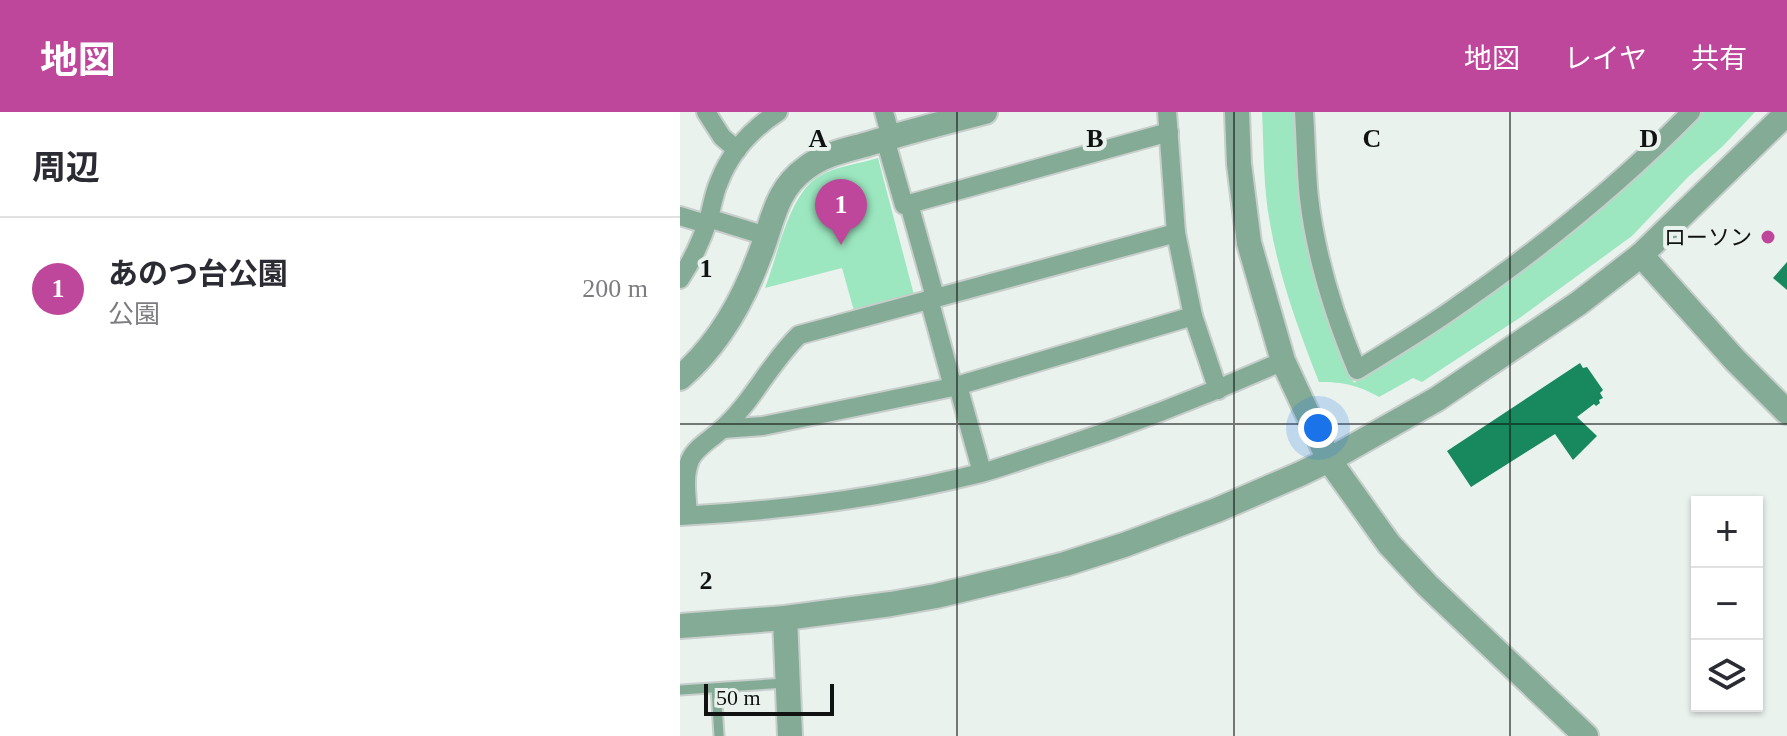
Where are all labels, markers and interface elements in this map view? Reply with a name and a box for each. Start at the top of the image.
text: 地図 [40,39,116,81]
text: 地図 [1464,43,1520,74]
text: レイヤ [1564,43,1647,74]
text: 共有 [1691,43,1747,74]
text: A [809,124,828,153]
text: B [1086,124,1104,153]
text: C [1363,124,1381,153]
text: D [1640,124,1658,153]
text: 周辺 [32,149,100,186]
pin: 1 [815,179,867,245]
place label: ローソン [1664,225,1752,250]
marker: ローソン [1759,228,1777,246]
text: 1 [700,254,713,283]
text: あのつ台公園 [108,257,288,290]
text: 1 [52,274,65,303]
text: 200 m [582,274,648,303]
text: 公園 [108,300,160,329]
your location [1298,408,1338,448]
map controls [1691,496,1763,712]
button: + [1691,496,1763,568]
text: 2 [700,566,713,595]
button: − [1691,568,1763,640]
button: layers [1691,640,1763,712]
scale bar [704,680,834,716]
text: 50 m [716,685,761,710]

